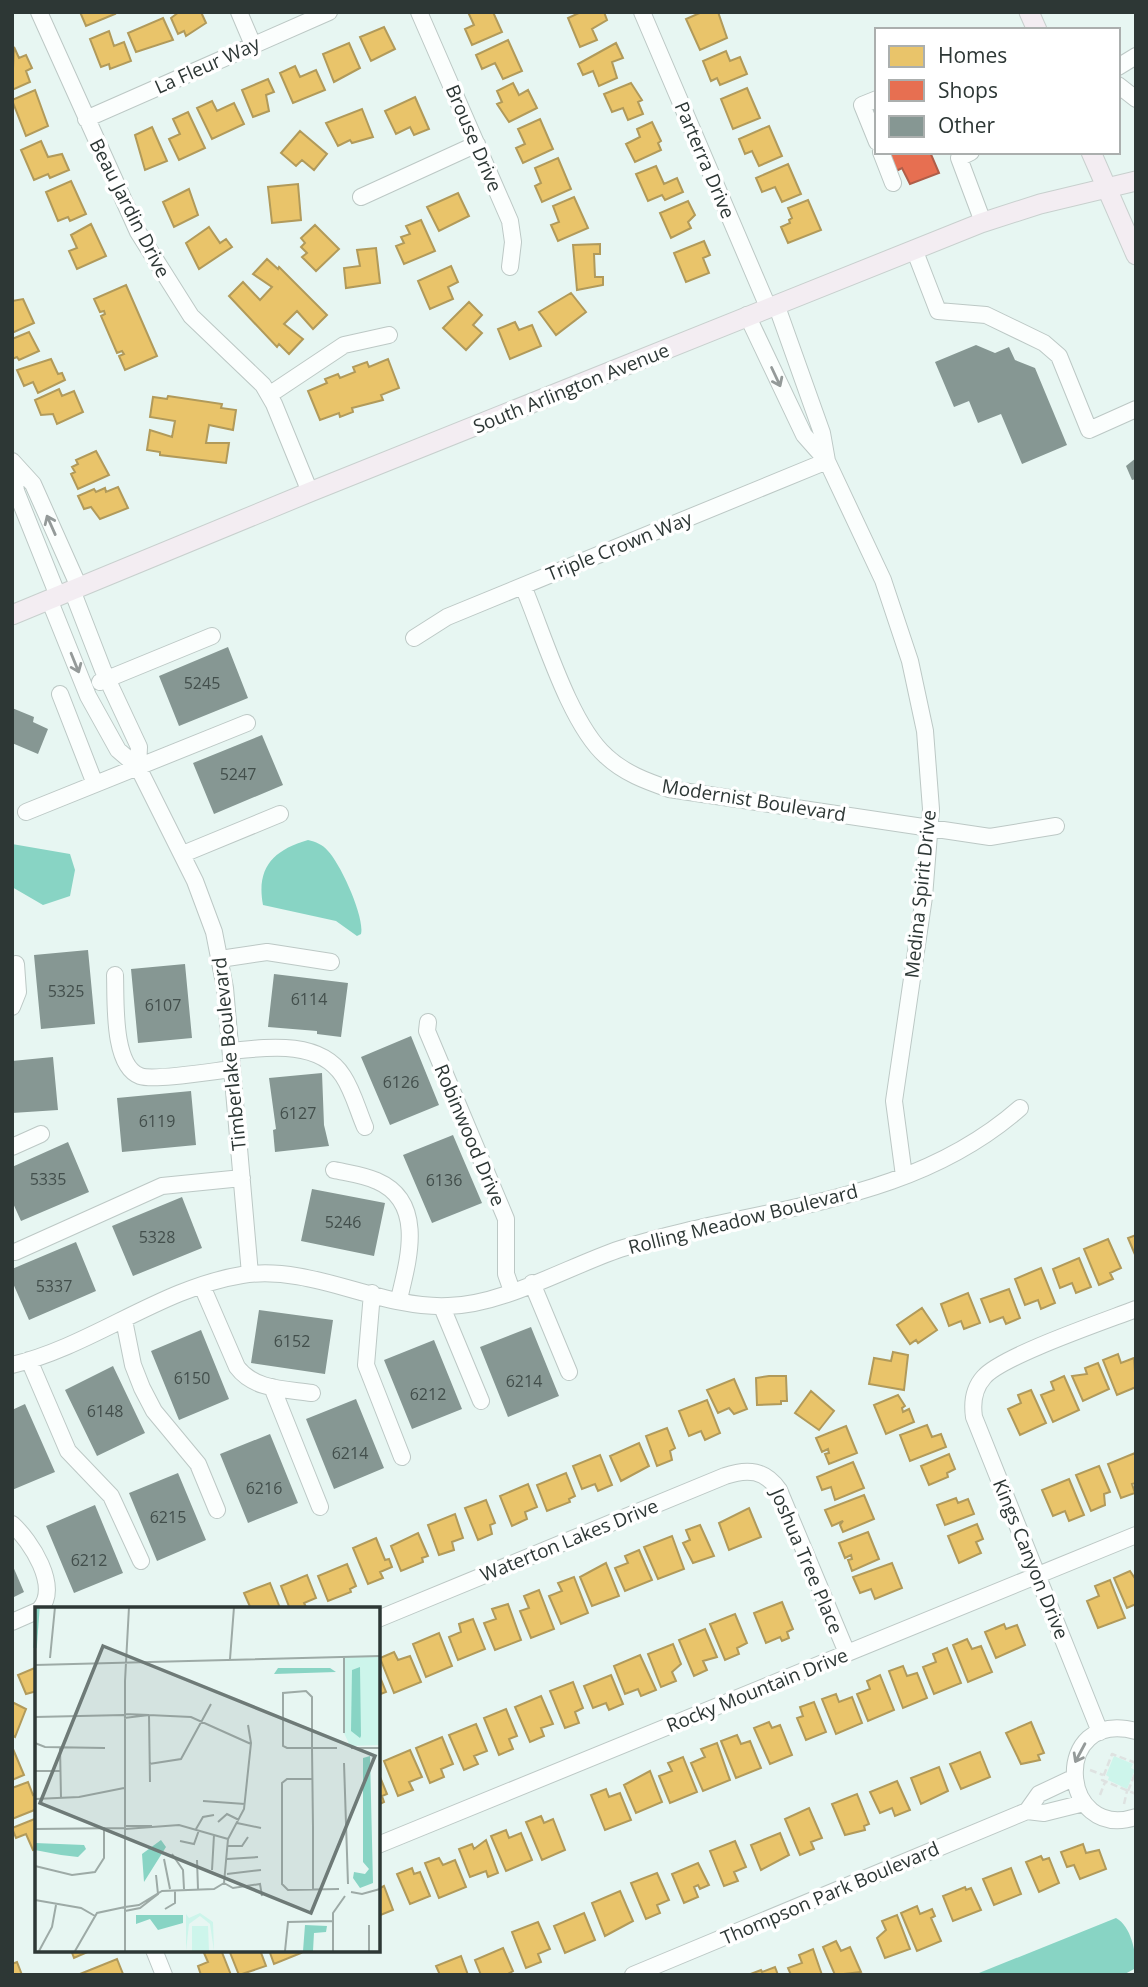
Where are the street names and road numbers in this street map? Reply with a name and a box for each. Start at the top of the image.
street label: La Fleur Way [150,30,264,100]
street label: Brouse Drive [440,80,508,196]
street label: Parterra Drive [669,98,741,222]
street label: Beau Jardin Drive [84,134,176,282]
street label: South Arlington Avenue [469,337,673,439]
street label: Triple Crown Way [542,505,696,587]
street label: Modernist Boulevard [660,773,848,827]
street label: Medina Spirit Drive [898,809,942,979]
street label: Timberlake Boulevard [206,956,252,1152]
street label: Robinwood Drive [428,1060,512,1210]
street label: Rolling Meadow Boulevard [625,1178,861,1260]
street label: Kings Canyon Drive [987,1475,1075,1643]
street label: Joshua Tree Place [764,1483,849,1638]
street label: Waterton Lakes Drive [476,1492,662,1588]
street label: Rocky Mountain Drive [662,1642,852,1738]
street label: Thompson Park Boulevard [717,1835,943,1951]

